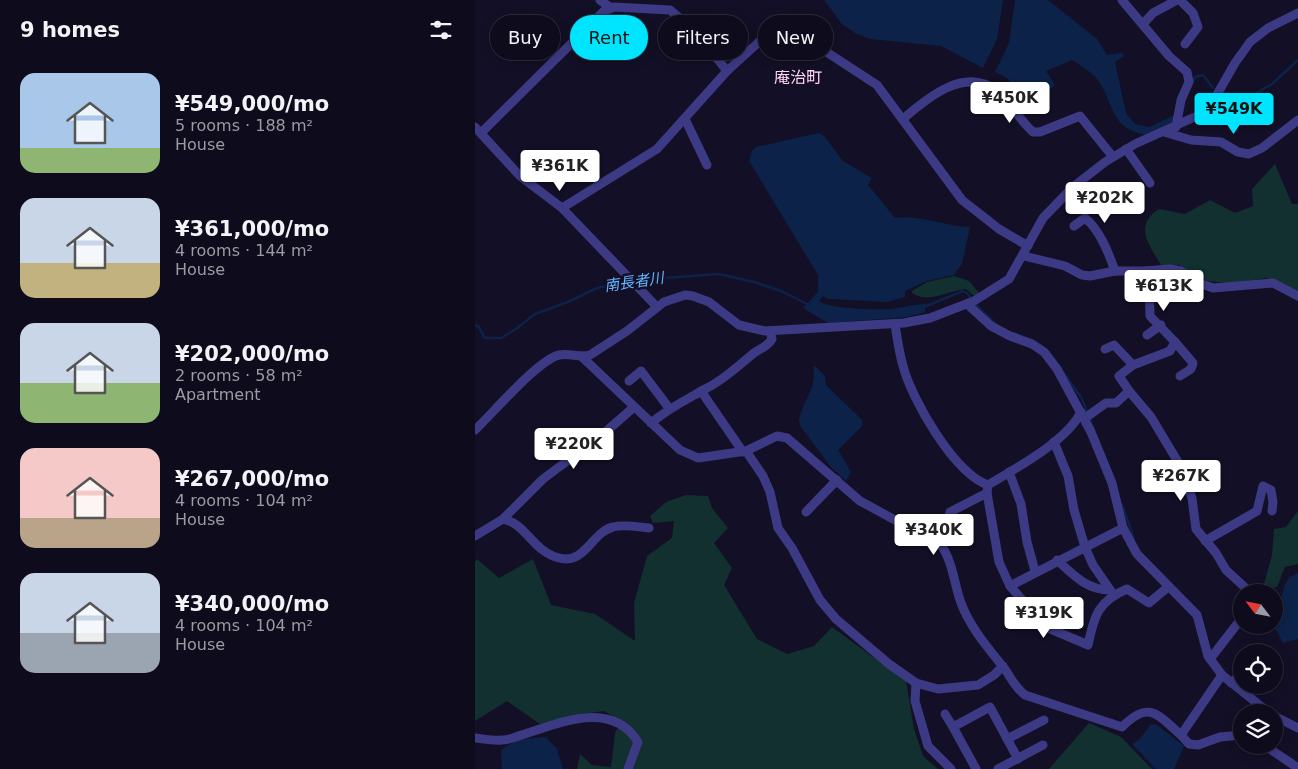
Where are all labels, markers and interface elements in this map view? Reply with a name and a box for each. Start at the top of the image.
chip: Buy [490,15,560,60]
chip: Rent [570,15,648,60]
chip: Filters [658,15,748,60]
chip: New [758,15,833,60]
icon: filters [427,16,455,44]
text: 9 homes [20,18,120,42]
district label: 庵治町 [774,68,822,87]
pin: ¥450K [975,82,1045,124]
text: ¥450K [982,88,1038,107]
text: ¥549,000/mo [175,92,329,116]
pin: ¥549K [1199,92,1269,135]
icon: home [60,93,120,153]
text: ¥549K [1206,99,1262,118]
text: 5 rooms · 188 m² [175,116,313,135]
text: House [175,135,225,154]
pin: ¥361K [525,150,595,192]
text: ¥361K [532,156,588,175]
pin: ¥202K [1070,182,1140,224]
text: ¥202K [1077,188,1133,207]
text: ¥361,000/mo [175,217,329,241]
icon: home [60,218,120,278]
text: 4 rooms · 144 m² [175,241,313,260]
text: House [175,260,225,279]
water label: 南長者川 [603,269,667,295]
pin: ¥613K [1129,270,1199,312]
text: ¥613K [1136,276,1192,295]
text: ¥202,000/mo [175,342,329,366]
icon: home [60,343,120,403]
text: 2 rooms · 58 m² [175,366,303,385]
text: Apartment [175,385,261,404]
pin: ¥220K [539,428,609,470]
text: ¥220K [546,434,602,453]
pin: ¥267K [1146,460,1216,502]
text: ¥267K [1153,466,1209,485]
text: ¥267,000/mo [175,467,329,491]
icon: home [60,468,120,528]
text: 4 rooms · 104 m² [175,491,313,510]
text: House [175,510,225,529]
pin: ¥340K [899,514,969,556]
text: ¥340K [906,520,962,539]
north arrow [1233,584,1283,634]
map controls [1233,584,1283,754]
text: ¥340,000/mo [175,592,329,616]
icon: home [60,593,120,653]
pin: ¥319K [1009,596,1079,639]
text: ¥319K [1016,603,1072,622]
text: 4 rooms · 104 m² [175,616,313,635]
text: House [175,635,225,654]
button: locate [1233,644,1283,694]
button: layers [1233,704,1283,754]

